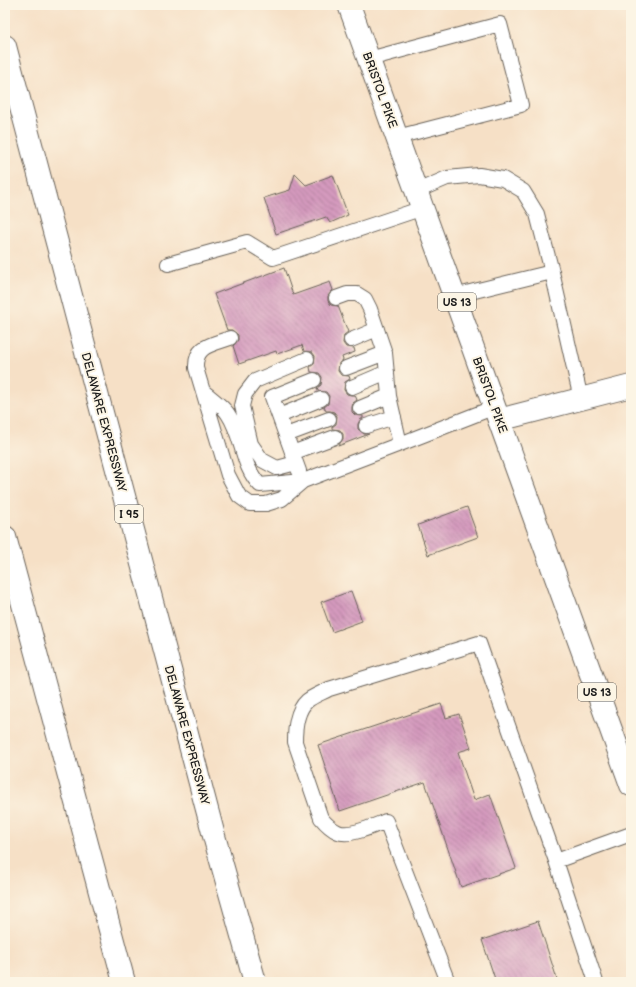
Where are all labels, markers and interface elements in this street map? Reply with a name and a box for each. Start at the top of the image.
street label: BRISTOL PIKE [359,50,400,130]
road number: US 13 [438,293,476,311]
street label: DELAWARE EXPRESSWAY [78,351,130,494]
street label: BRISTOL PIKE [469,355,510,435]
road number: I 95 [115,505,143,523]
street label: DELAWARE EXPRESSWAY [161,664,213,807]
road number: US 13 [578,683,616,701]

